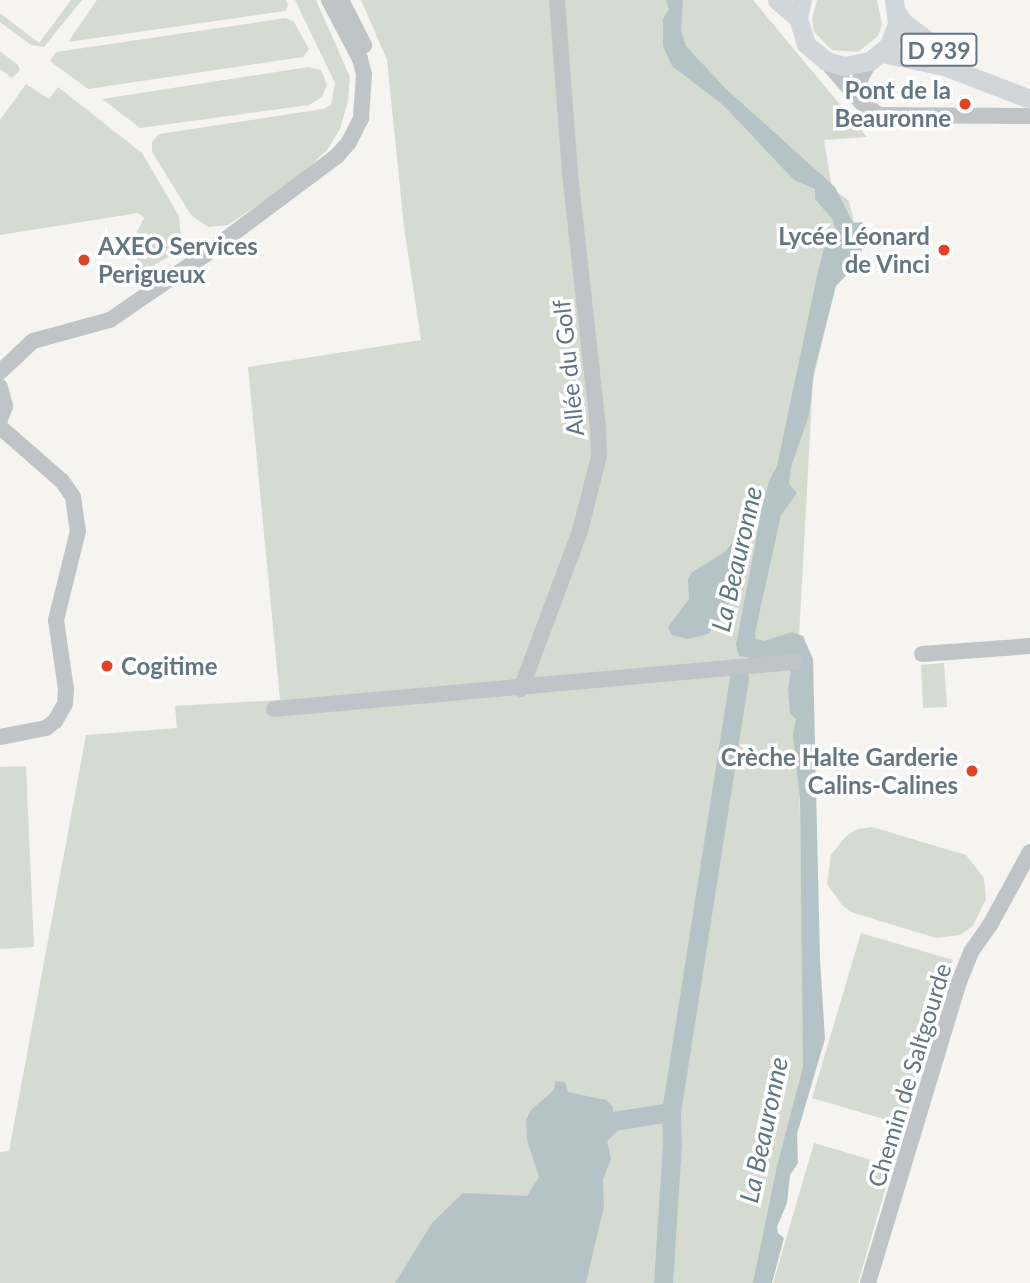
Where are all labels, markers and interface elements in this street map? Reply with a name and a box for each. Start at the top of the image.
road number: D 939 [899,31,979,70]
place label: Pont de la Beauronne [835,76,951,132]
marker: Pont de la Beauronne [957,96,973,112]
place label: Lycée Léonard de Vinci [778,222,930,278]
place label: AXEO Services Perigueux [98,232,258,288]
marker: Lycée Léonard de Vinci [936,242,952,258]
marker: AXEO Services Perigueux [76,252,92,268]
street label: Allée du Golf [547,298,589,438]
water label: La Beauronne [705,483,769,635]
place label: Cogitime [121,652,217,680]
marker: Cogitime [99,658,115,674]
place label: Crèche Halte Garderie Calins-Calines [721,743,958,799]
marker: Crèche Halte Garderie Calins-Calines [964,763,980,779]
street label: Chemin de Saltgourde [861,960,957,1190]
water label: La Beauronne [733,1054,795,1206]

